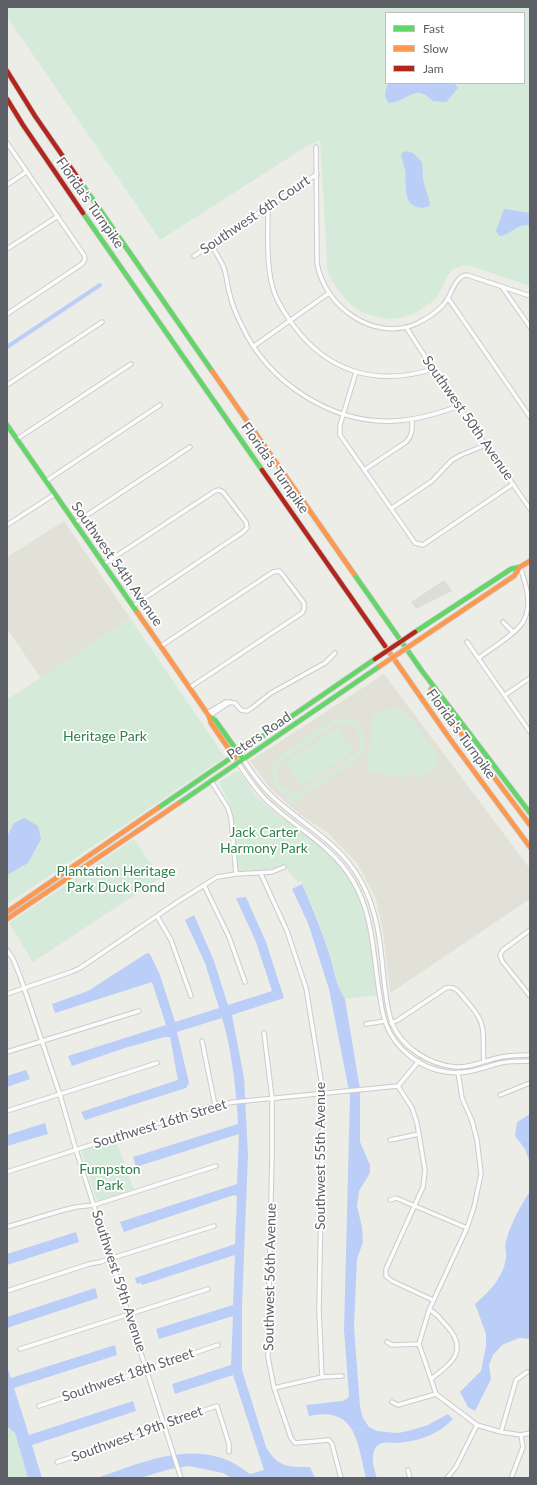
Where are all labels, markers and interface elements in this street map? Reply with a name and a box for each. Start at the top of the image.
legend [385,12,525,84]
text: Fast [423,21,444,36]
text: Slow [423,41,448,56]
text: Jam [423,61,444,76]
street label: Florida's Turnpike [52,154,128,252]
street label: Southwest 6th Court [197,172,313,258]
street label: Southwest 50th Avenue [419,353,517,483]
street label: Florida's Turnpike [237,419,313,517]
street label: Southwest 54th Avenue [68,499,166,629]
street label: Florida's Turnpike [423,686,499,782]
street label: Peters Road [224,708,294,764]
park label: Heritage Park [63,728,147,744]
park label: Jack Carter Harmony Park [220,824,308,856]
park label: Plantation Heritage Park Duck Pond [56,863,176,896]
street label: Southwest 55th Avenue [312,1082,328,1230]
street label: Southwest 16th Street [91,1096,229,1152]
park label: Fumpston Park [79,1161,141,1194]
street label: Southwest 56th Avenue [260,1203,280,1351]
street label: Southwest 59th Avenue [88,1208,150,1354]
street label: Southwest 18th Street [60,1345,196,1405]
street label: Southwest 19th Street [69,1402,205,1466]

